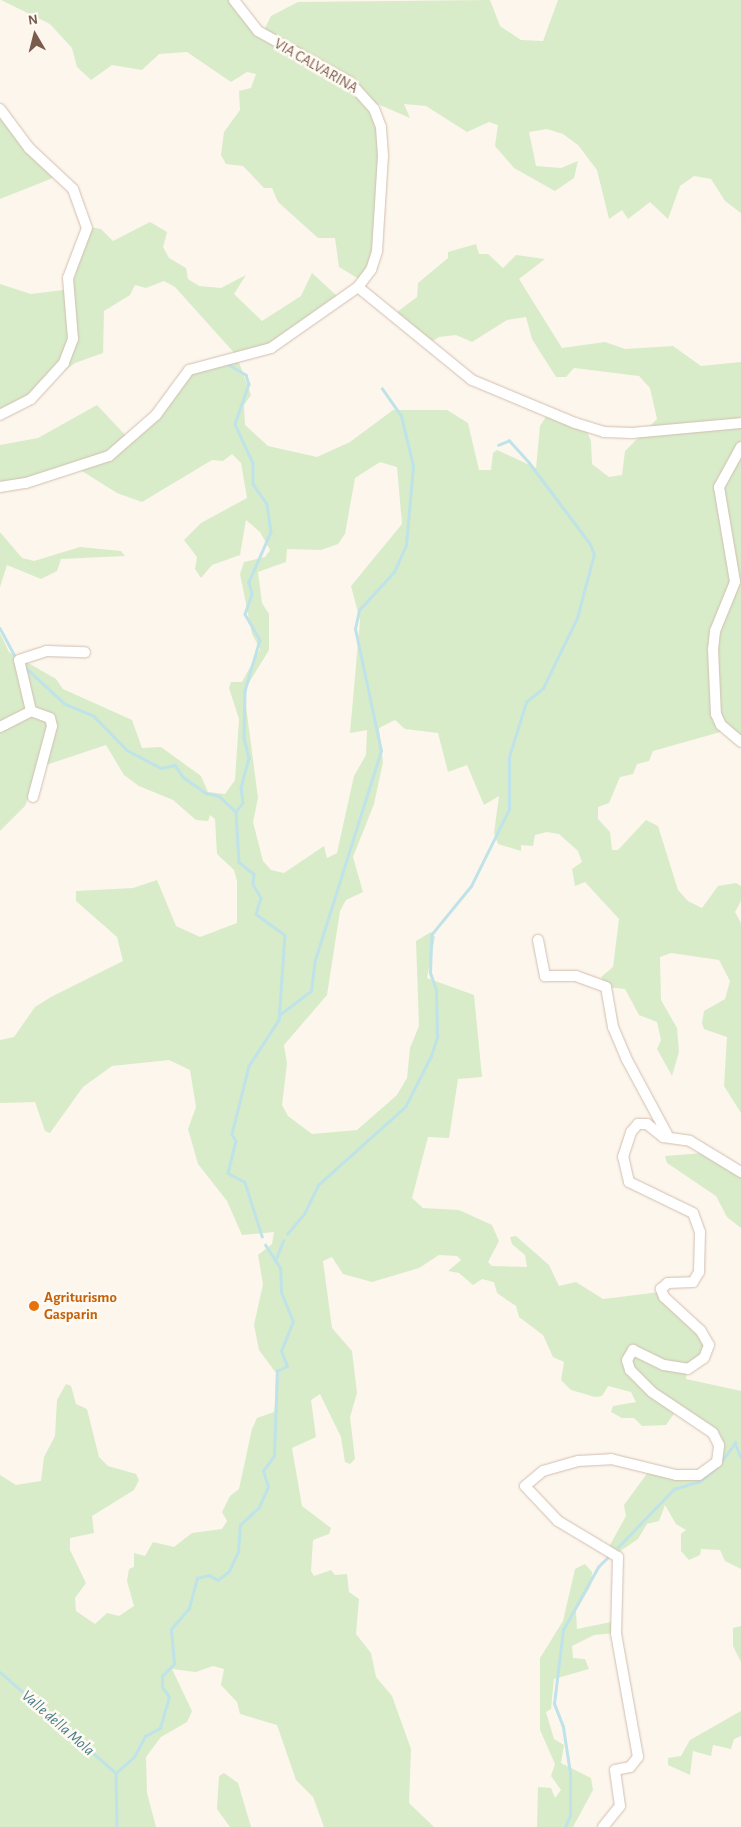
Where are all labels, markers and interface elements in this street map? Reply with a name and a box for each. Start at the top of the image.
north arrow [10,10,60,60]
text: N [27,13,39,28]
street label: VIA CALVARINA [271,35,361,97]
place label: Agriturismo Gasparin [44,1288,117,1323]
marker: Agriturismo Gasparin [28,1300,40,1312]
water label: Valle della Mola [17,1686,99,1760]

